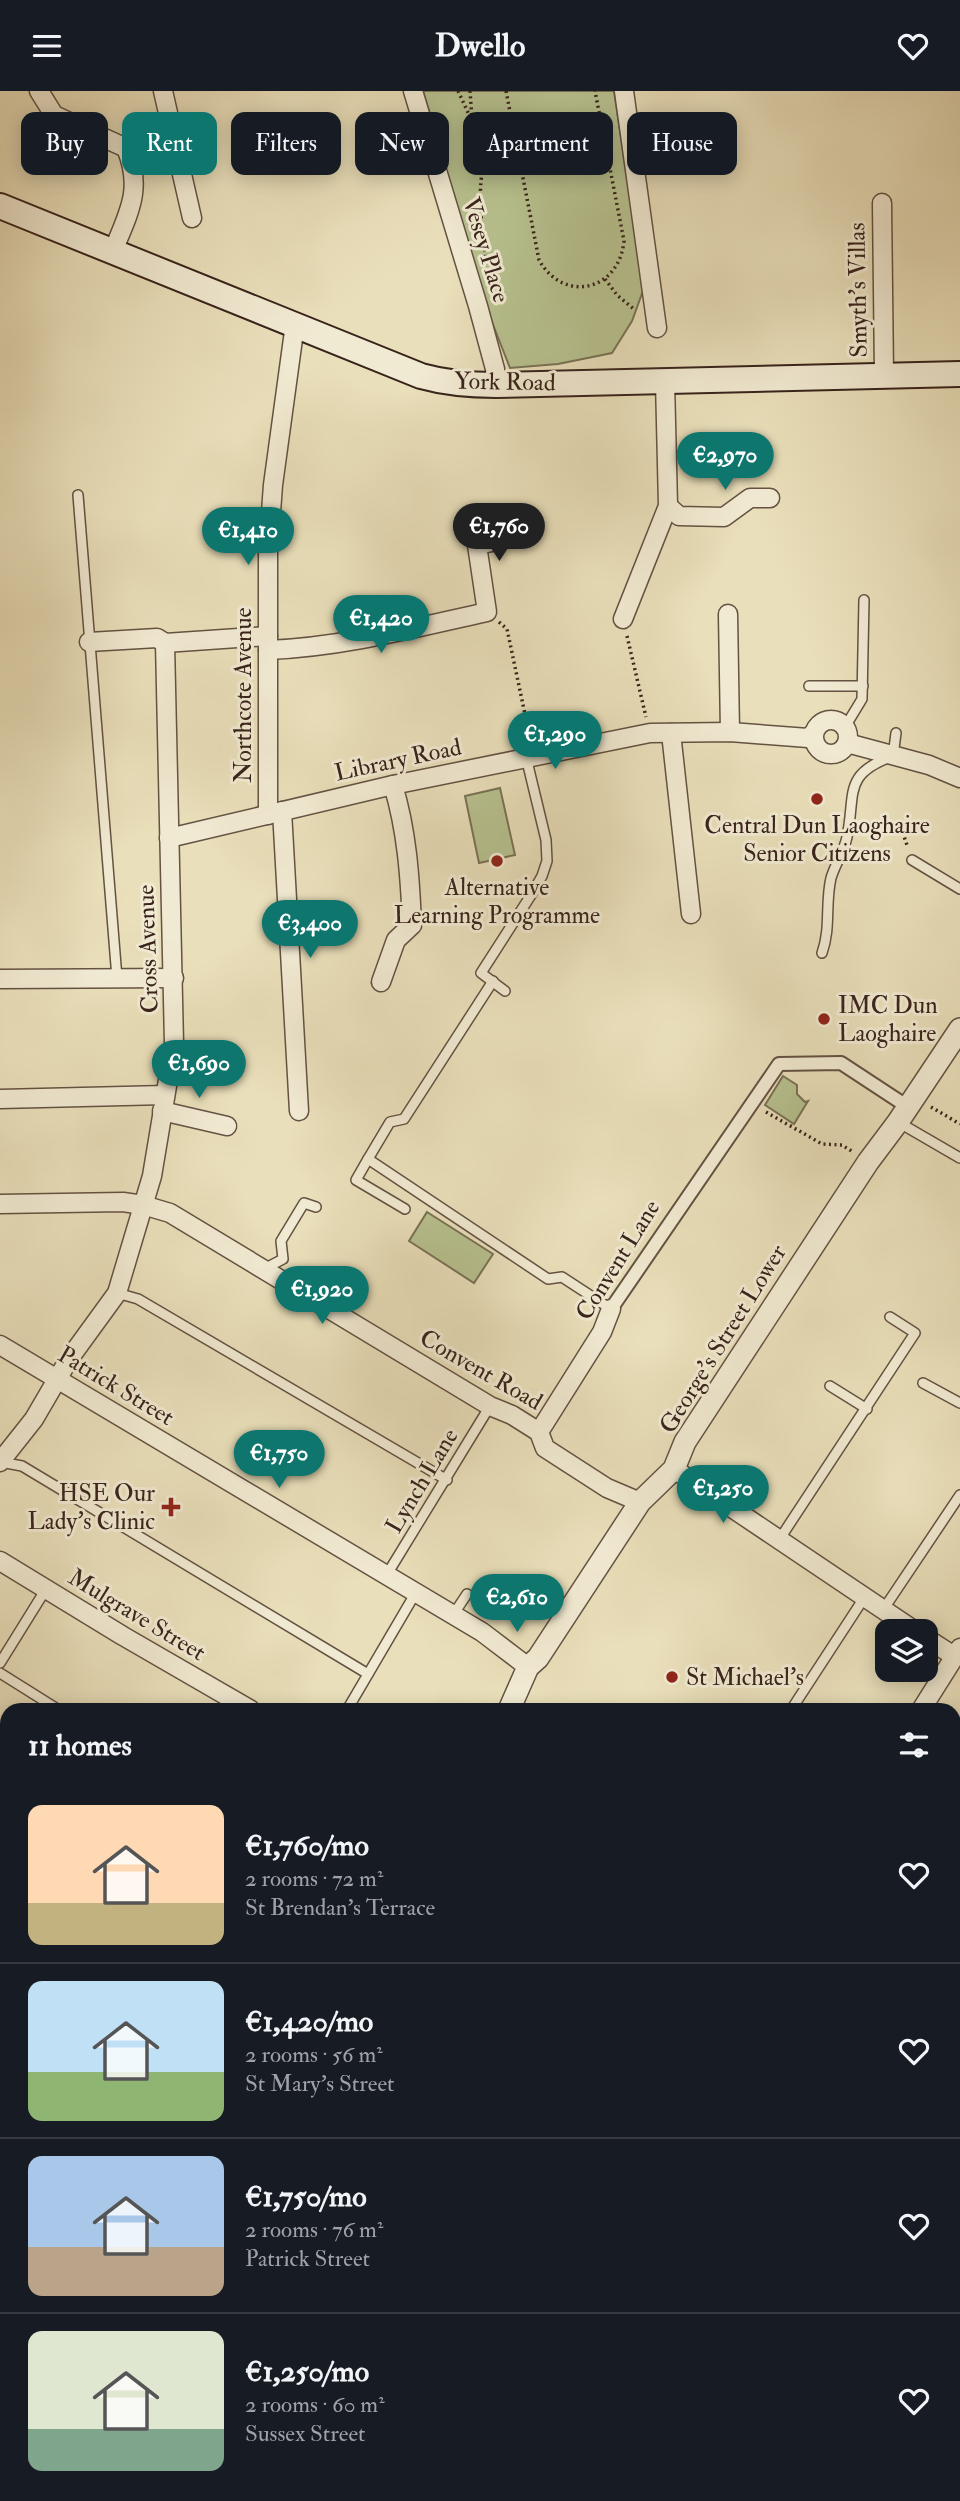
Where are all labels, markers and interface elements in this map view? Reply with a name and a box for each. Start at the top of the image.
text: Dwello [435,26,525,66]
icon: menu [28,27,66,65]
icon: heart [894,27,932,65]
chip: Buy [21,112,108,175]
chip: Rent [122,112,217,175]
chip: Filters [231,112,341,175]
chip: New [355,112,449,175]
chip: Apartment [463,112,613,175]
chip: House [627,112,737,175]
street label: Vesey Place [455,194,517,306]
street label: Smyth's Villas [841,222,875,358]
street label: York Road [454,366,556,398]
pin: €2,970 [668,433,782,492]
text: €2,970 [693,440,757,469]
pin: €1,760 [442,503,556,563]
pin: €1,410 [191,507,305,567]
text: €1,760 [469,511,529,540]
text: €1,410 [218,515,278,544]
pin: €1,420 [324,595,438,655]
text: €1,420 [349,603,413,632]
street label: Northcote Avenue [228,607,259,783]
pin: €1,290 [498,711,612,771]
text: €1,290 [524,719,586,748]
street label: Library Road [332,731,464,789]
marker: Central Dun Laoghaire Senior Citizens [809,791,825,807]
place label: Central Dun Laoghaire Senior Citizens [704,810,930,869]
marker: Alternative Learning Programme [489,853,505,869]
place label: Alternative Learning Programme [394,872,600,931]
street label: Cross Avenue [130,884,166,1014]
pin: €3,400 [253,901,367,960]
text: €3,400 [278,908,342,937]
place label: IMC Dun Laoghaire [838,990,938,1049]
marker: IMC Dun Laoghaire [816,1011,832,1027]
pin: €1,690 [142,1041,256,1100]
text: €1,690 [168,1048,230,1077]
street label: Convent Lane [569,1194,667,1326]
street label: George's Street Lower [652,1239,794,1439]
pin: €1,920 [265,1267,379,1326]
text: €1,920 [291,1274,353,1303]
street label: Convent Road [414,1322,548,1418]
street label: Patrick Street [52,1339,180,1433]
street label: Lynch Lane [379,1423,465,1539]
pin: €1,750 [222,1431,336,1490]
text: €1,750 [250,1438,308,1467]
pin: €1,250 [666,1465,780,1525]
text: €1,250 [693,1473,753,1502]
place label: HSE Our Lady's Clinic [27,1478,155,1537]
marker: HSE Our Lady's Clinic [161,1497,181,1517]
street label: Mulgrave Street [63,1562,211,1668]
pin: €2,610 [460,1575,574,1634]
text: €2,610 [486,1582,548,1611]
map controls [875,1619,938,1682]
button: layers [875,1619,938,1682]
place label: St Michael's [686,1662,804,1693]
marker: St Michael's [664,1669,680,1685]
icon: filters [895,1726,933,1764]
text: 11 homes [28,1727,132,1764]
text: €1,760/mo [245,1827,369,1864]
icon: home [84,1833,168,1917]
icon: heart [895,1856,933,1894]
text: 2 rooms · 72 m² [245,1864,383,1893]
text: St Brendan's Terrace [245,1893,435,1922]
text: €1,420/mo [245,2003,373,2040]
icon: home [84,2009,168,2093]
icon: heart [895,2032,933,2070]
text: 2 rooms · 56 m² [245,2040,383,2069]
text: St Mary's Street [245,2069,395,2098]
text: €1,750/mo [245,2178,367,2215]
icon: home [84,2184,168,2268]
icon: heart [895,2207,933,2245]
text: 2 rooms · 76 m² [245,2215,383,2244]
text: Patrick Street [245,2244,370,2273]
text: €1,250/mo [245,2353,369,2390]
icon: home [84,2359,168,2443]
icon: heart [895,2382,933,2420]
text: 2 rooms · 60 m² [245,2390,385,2419]
text: Sussex Street [245,2419,365,2448]

